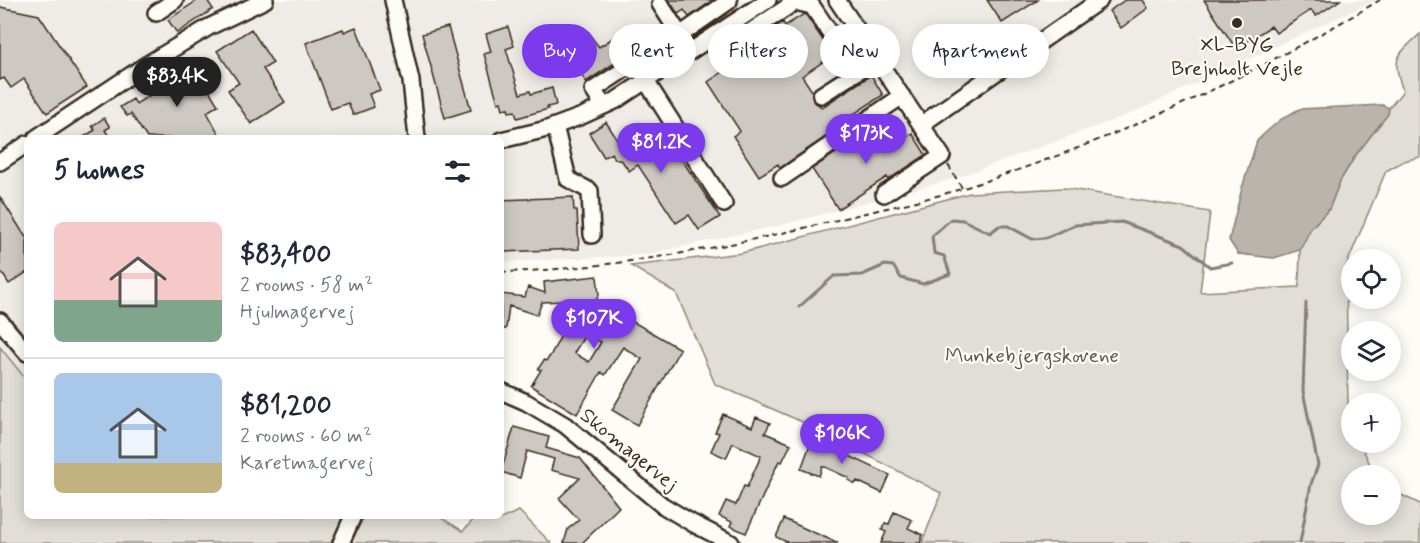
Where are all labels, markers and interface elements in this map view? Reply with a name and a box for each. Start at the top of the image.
marker: XL-BYG Brejnholt Vejle [1230,16,1244,30]
chip: Buy [522,24,597,78]
chip: Rent [609,24,696,78]
chip: Filters [708,24,808,78]
chip: New [820,24,900,78]
chip: Apartment [912,24,1049,78]
place label: XL-BYG Brejnholt Vejle [1171,31,1303,83]
pin: $83.4K [128,57,226,108]
text: $83.4K [146,63,208,90]
pin: $173K [824,114,908,165]
text: $173K [839,120,893,147]
pin: $81.2K [612,123,710,174]
text: $81.2K [631,129,691,156]
text: 5 homes [54,154,145,188]
icon: filters [441,155,474,188]
text: $83,400 [240,238,331,272]
icon: home [102,246,174,318]
map controls [1341,249,1401,525]
button: locate [1341,249,1401,309]
text: 2 rooms · 58 m² [240,272,373,299]
text: Hjulmagervej [240,299,354,326]
pin: $107K [552,299,636,350]
text: $107K [565,305,623,332]
button: layers [1341,321,1401,381]
park label: Munkebjergskovene [945,342,1119,370]
text: $81,200 [240,389,332,423]
button: + [1341,393,1401,453]
icon: home [102,397,174,469]
street label: Skomagervej [574,402,684,498]
pin: $106K [800,414,884,465]
text: $106K [814,420,870,447]
text: 2 rooms · 60 m² [240,423,372,450]
text: Karetmagervej [240,450,374,477]
button: − [1341,465,1401,525]

